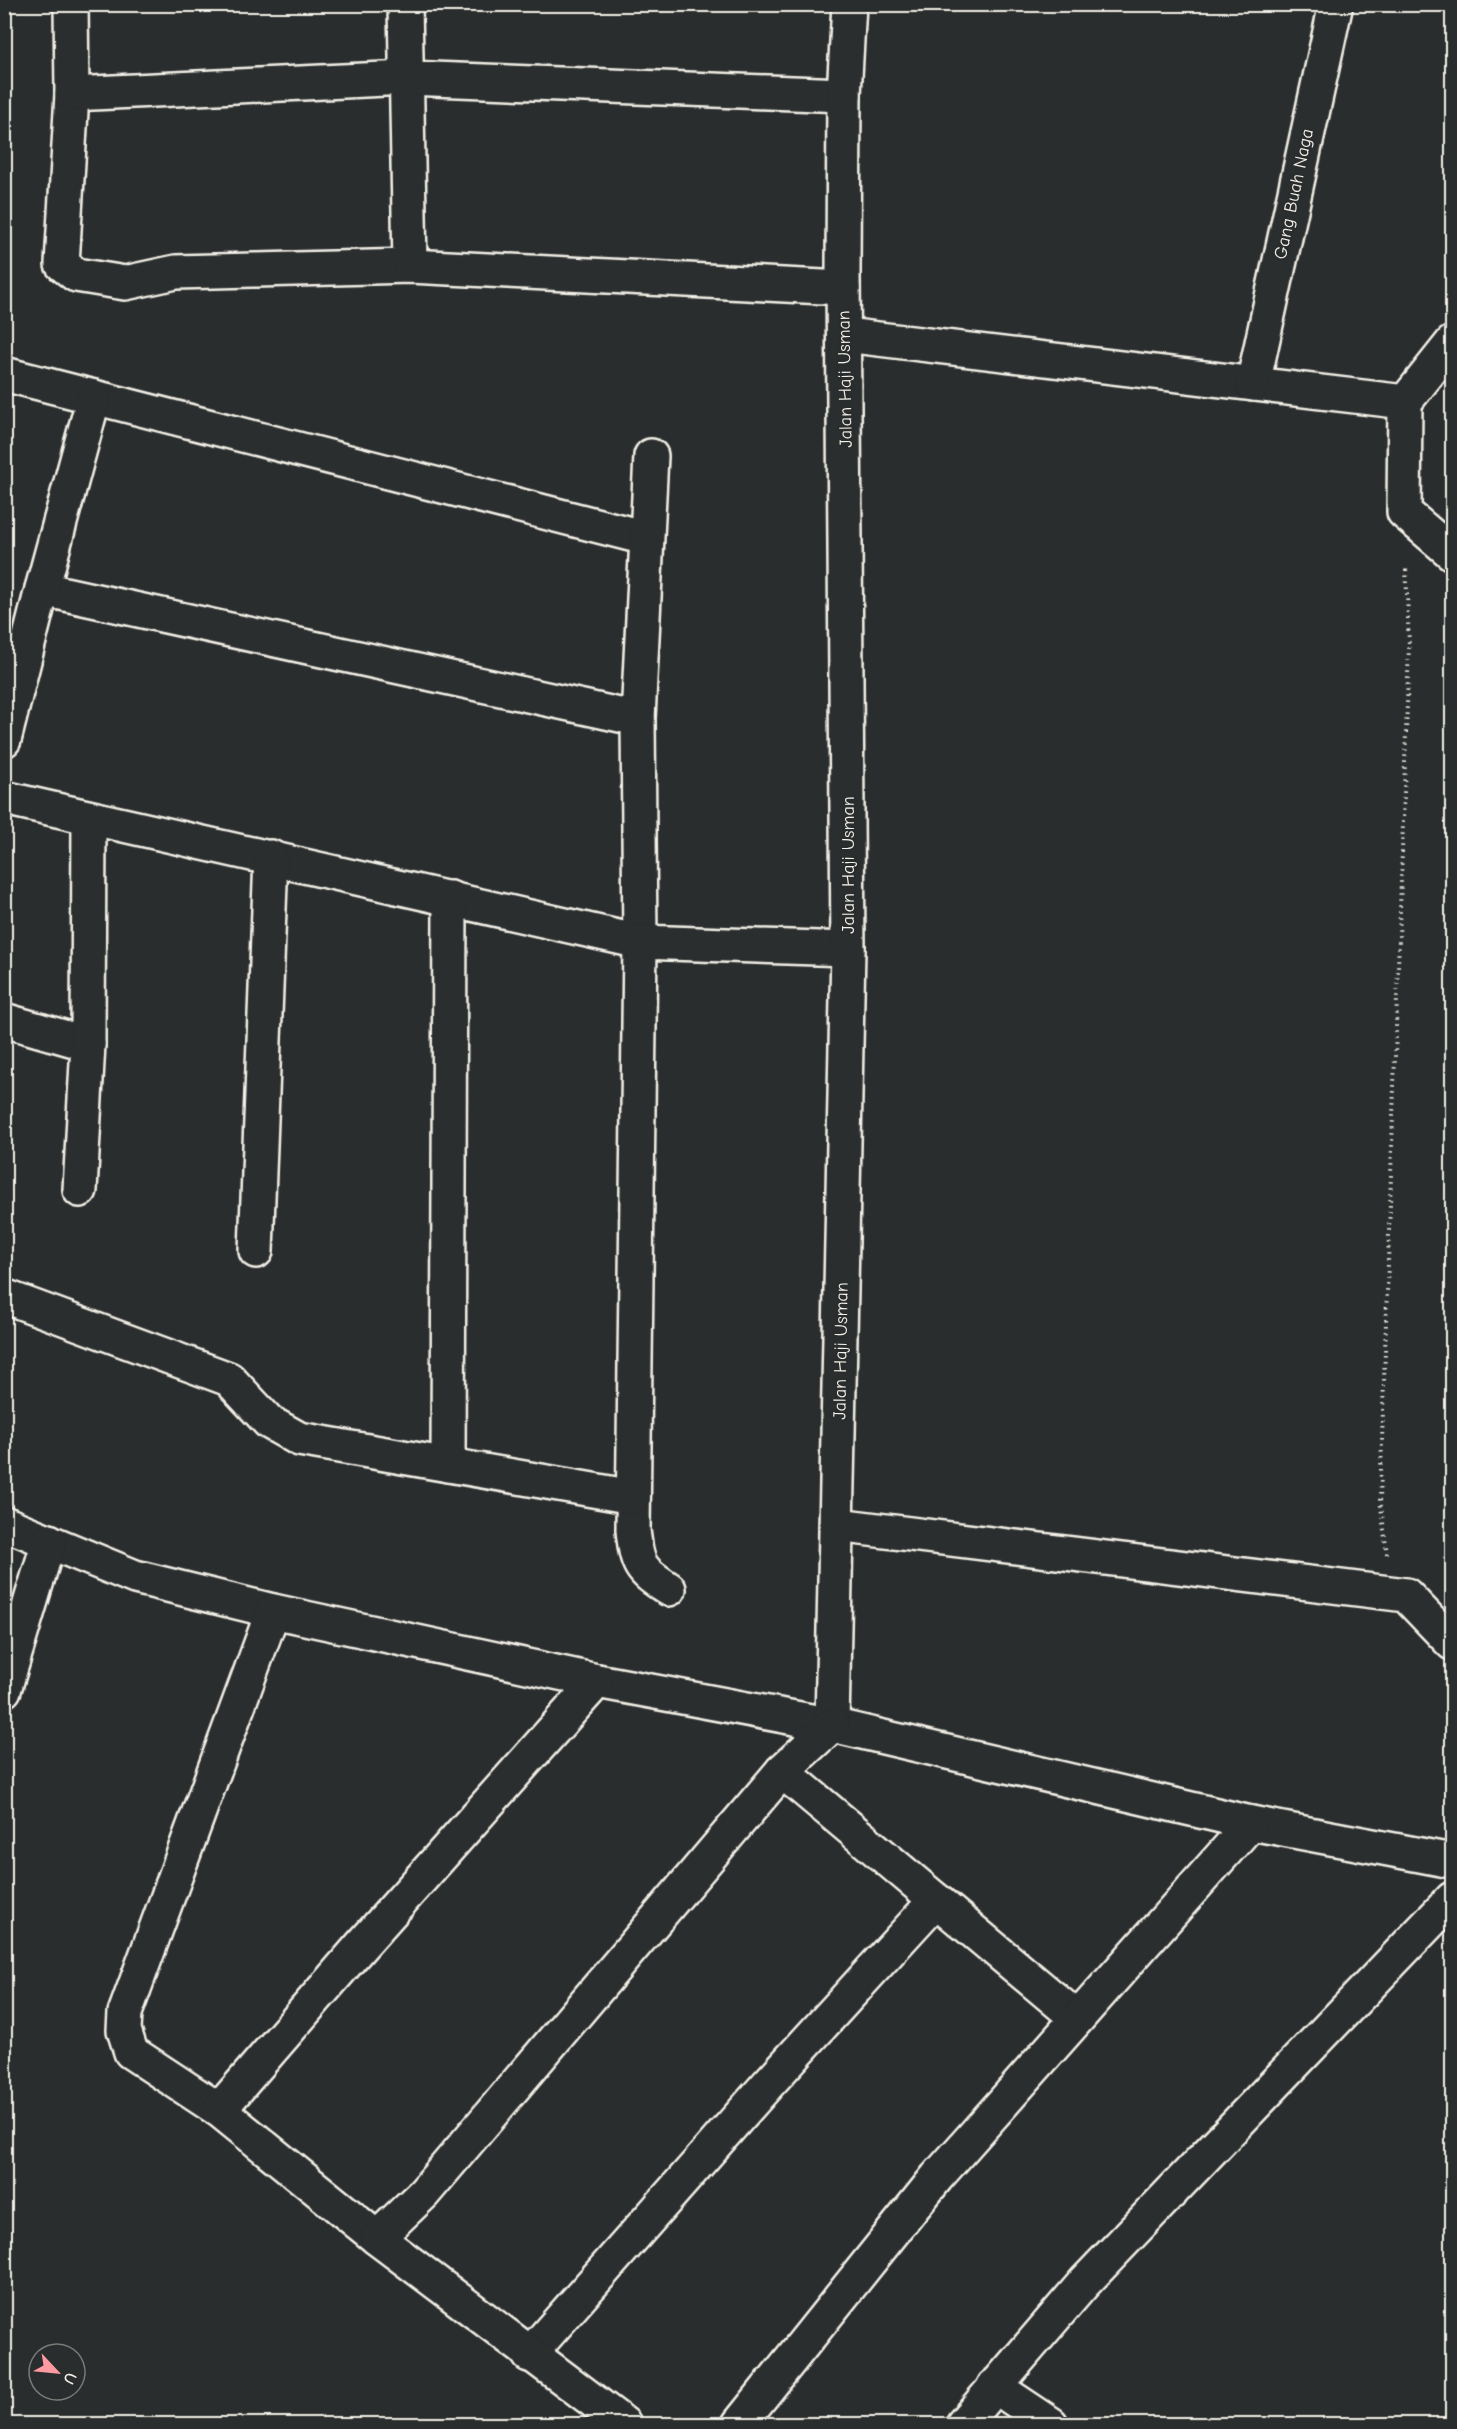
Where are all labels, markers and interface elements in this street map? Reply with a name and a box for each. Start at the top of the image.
street label: Gang Buah Naga [1270,127,1318,261]
street label: Jalan Haji Usman [833,310,857,448]
street label: Jalan Haji Usman [838,796,859,934]
street label: Jalan Haji Usman [829,1282,853,1420]
north arrow [27,2342,87,2402]
text: U [59,2369,80,2387]

